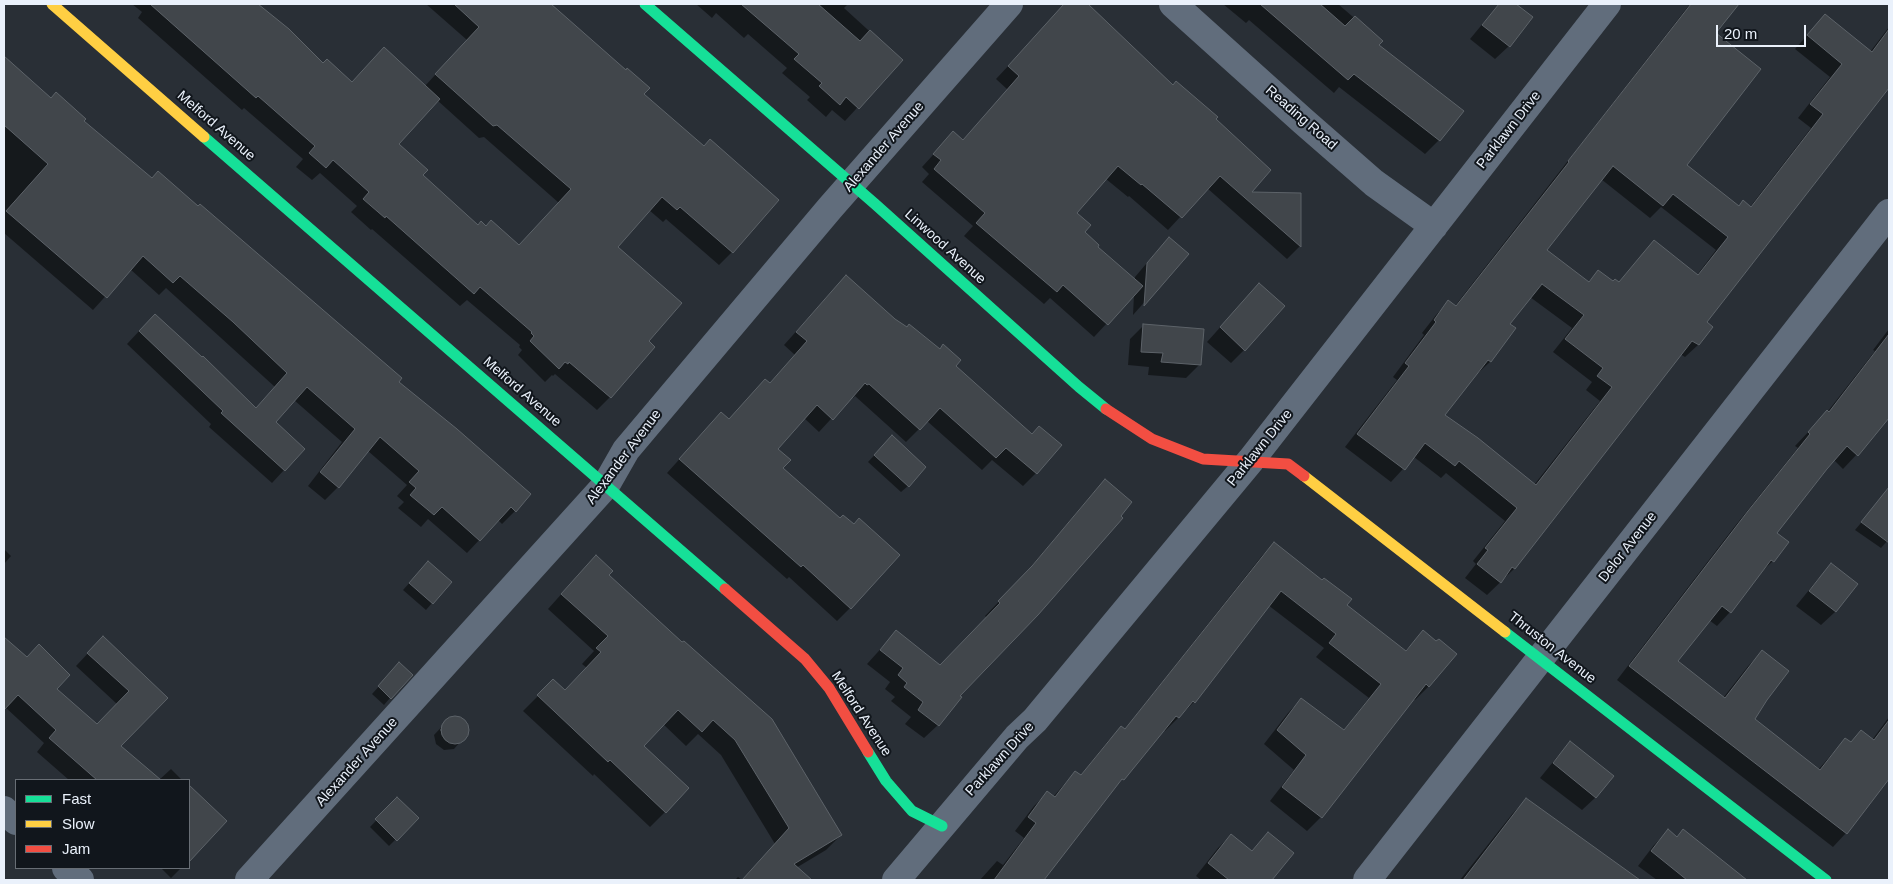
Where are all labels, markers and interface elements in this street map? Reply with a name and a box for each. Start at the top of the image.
scale bar [1718,15,1808,47]
text: 20 m [1724,25,1757,42]
street label: Reading Road [1262,82,1340,154]
street label: Melford Avenue [174,88,258,164]
street label: Parklawn Drive [1473,88,1545,172]
street label: Alexander Avenue [840,98,928,196]
street label: Linwood Avenue [901,206,989,288]
street label: Melford Avenue [480,354,564,430]
street label: Alexander Avenue [583,406,665,508]
street label: Parklawn Drive [1224,406,1296,490]
street label: Delor Avenue [1595,509,1661,585]
street label: Thruston Avenue [1505,609,1599,687]
street label: Melford Avenue [827,668,895,760]
street label: Alexander Avenue [313,714,401,810]
street label: Parklawn Drive [962,718,1038,800]
legend [15,779,190,869]
text: Fast [62,790,91,807]
text: Slow [62,815,95,832]
text: Jam [62,840,90,857]

